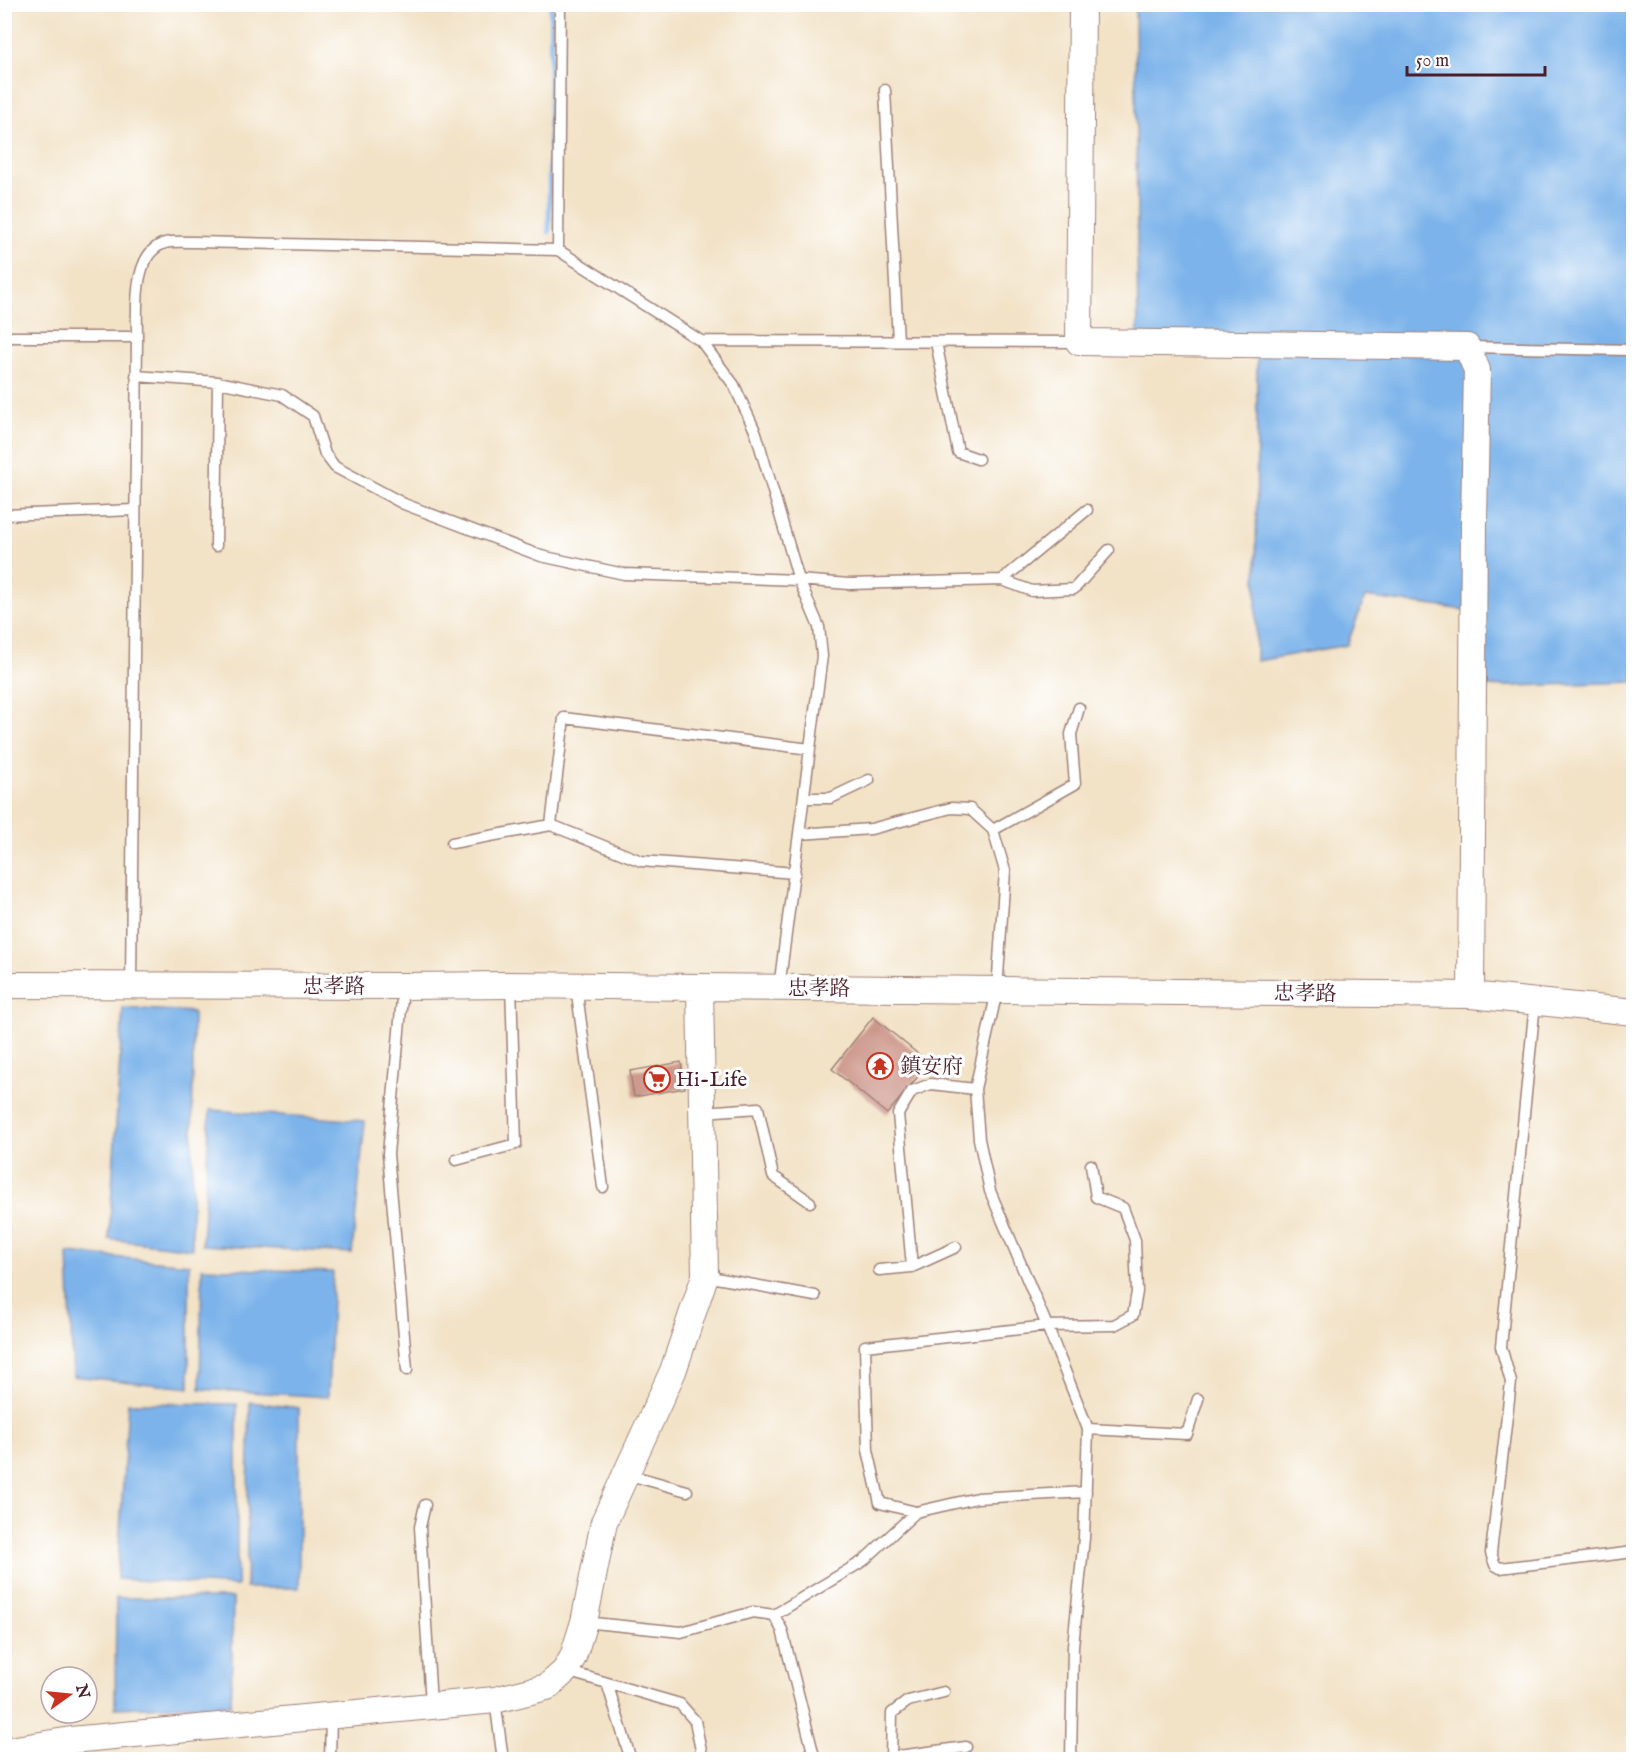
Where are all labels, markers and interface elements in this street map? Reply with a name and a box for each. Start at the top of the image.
scale bar [1407,39,1545,77]
text: 50 m [1416,50,1449,73]
street label: 忠孝路 [303,974,366,1001]
street label: 忠孝路 [788,976,851,1003]
street label: 忠孝路 [1273,980,1337,1009]
temple icon: 鎮安府 [865,1051,895,1081]
place label: 鎮安府 [900,1054,963,1081]
supermarket icon: Hi-Life [642,1064,672,1094]
place label: Hi-Life [676,1067,748,1094]
north arrow [39,1665,99,1725]
text: N [70,1681,93,1701]

